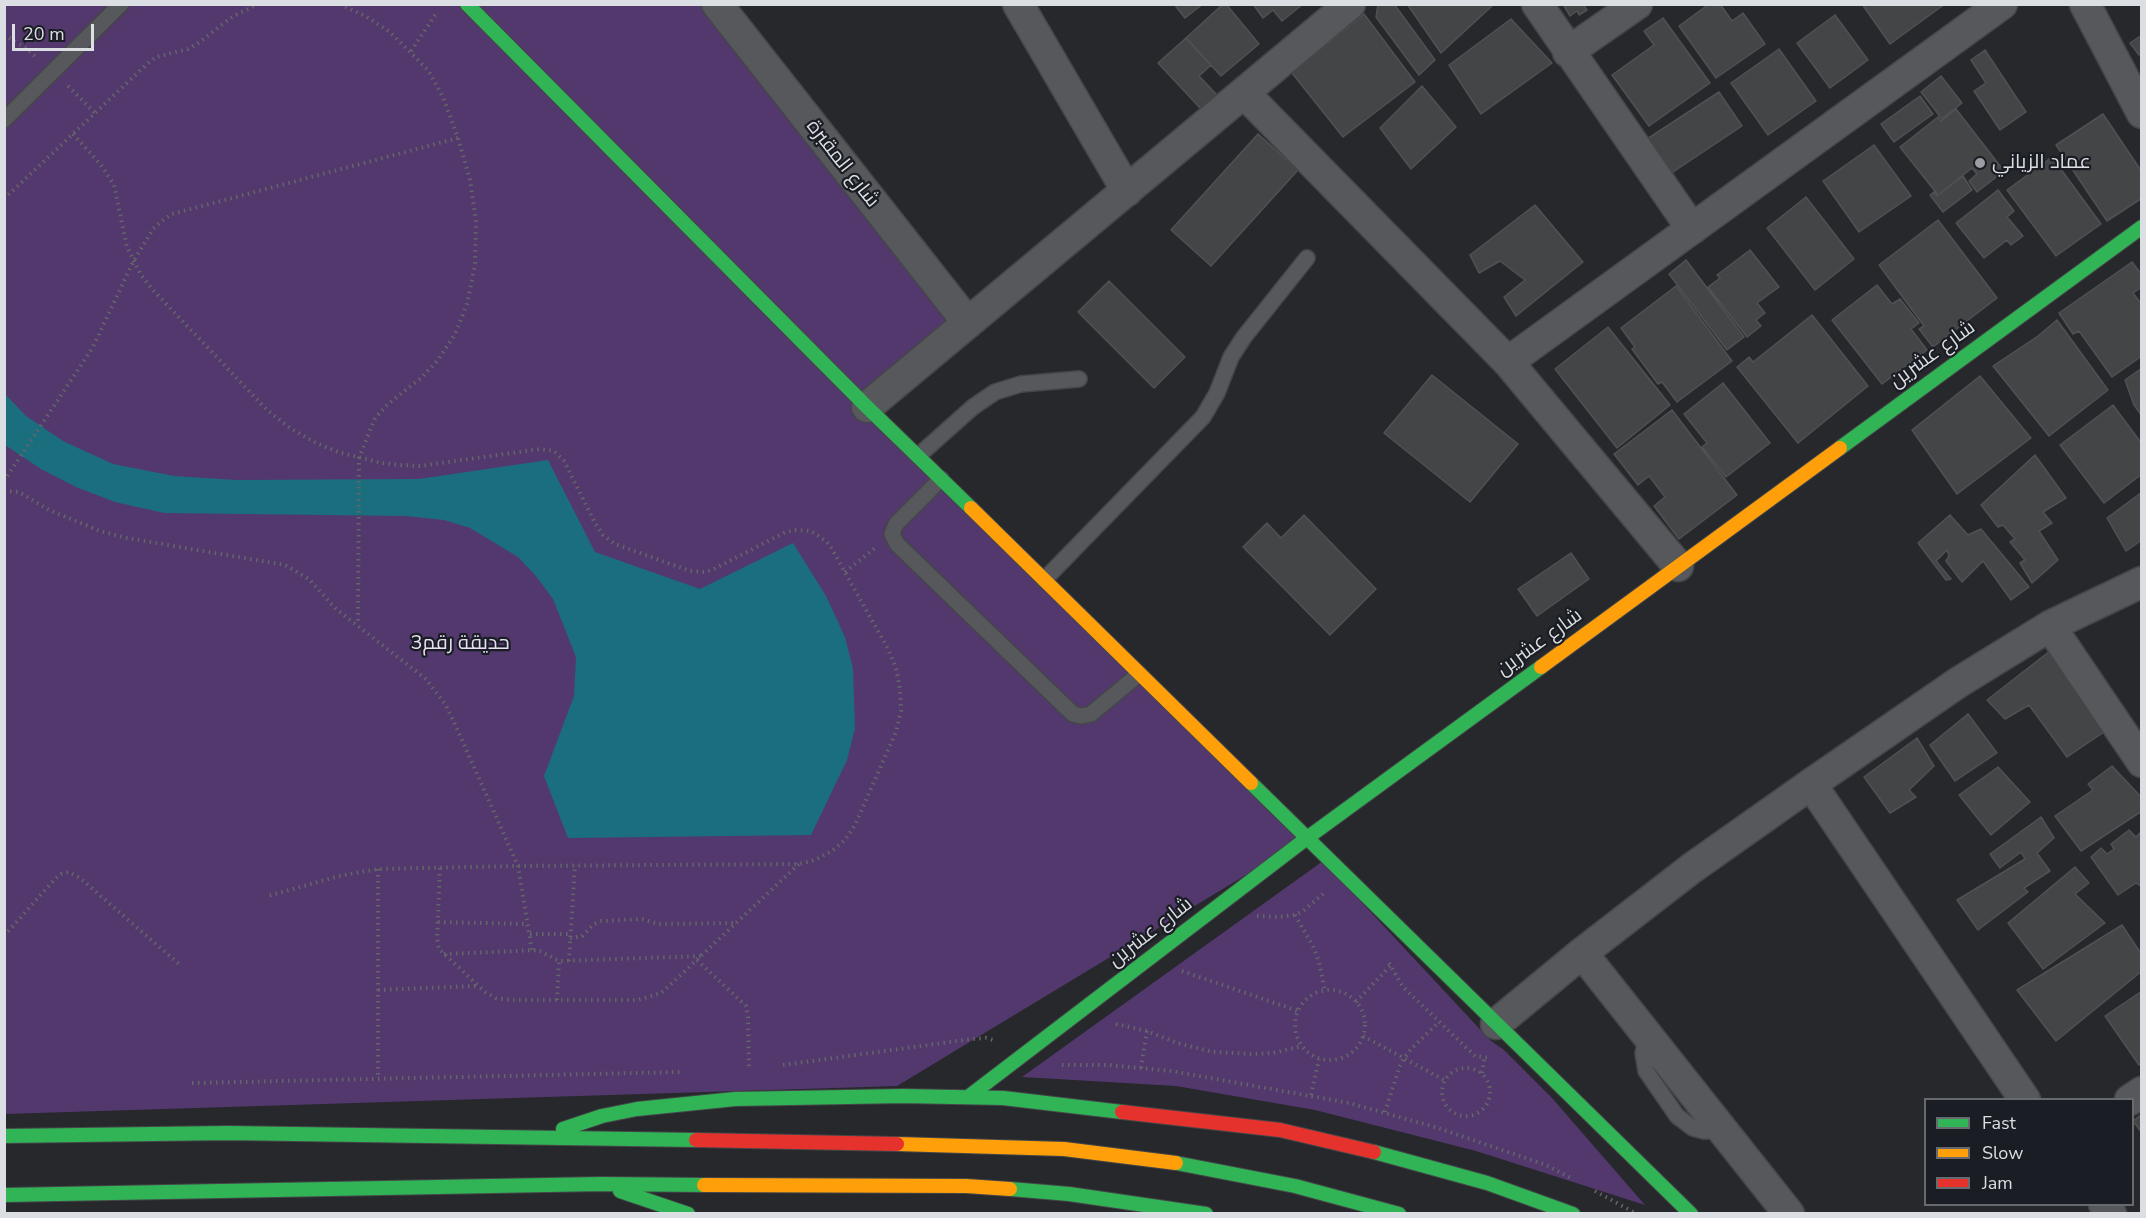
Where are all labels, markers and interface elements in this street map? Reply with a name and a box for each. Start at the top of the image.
scale bar [15,12,98,50]
text: 20 m [23,22,65,46]
street label: شارع المقبرة [800,115,884,213]
place label: عماد الزياني [1992,151,2091,175]
marker: عماد الزياني [1973,156,1987,170]
street label: شارع عشرين [1886,316,1980,394]
street label: شارع عشرين [1493,604,1587,682]
park label: حديقة رقم3 [410,632,510,656]
street label: شارع عشرين [1104,893,1198,973]
legend [1924,1098,2134,1206]
text: Fast [1982,1111,2016,1135]
text: Slow [1982,1141,2023,1165]
text: Jam [1982,1171,2013,1195]

